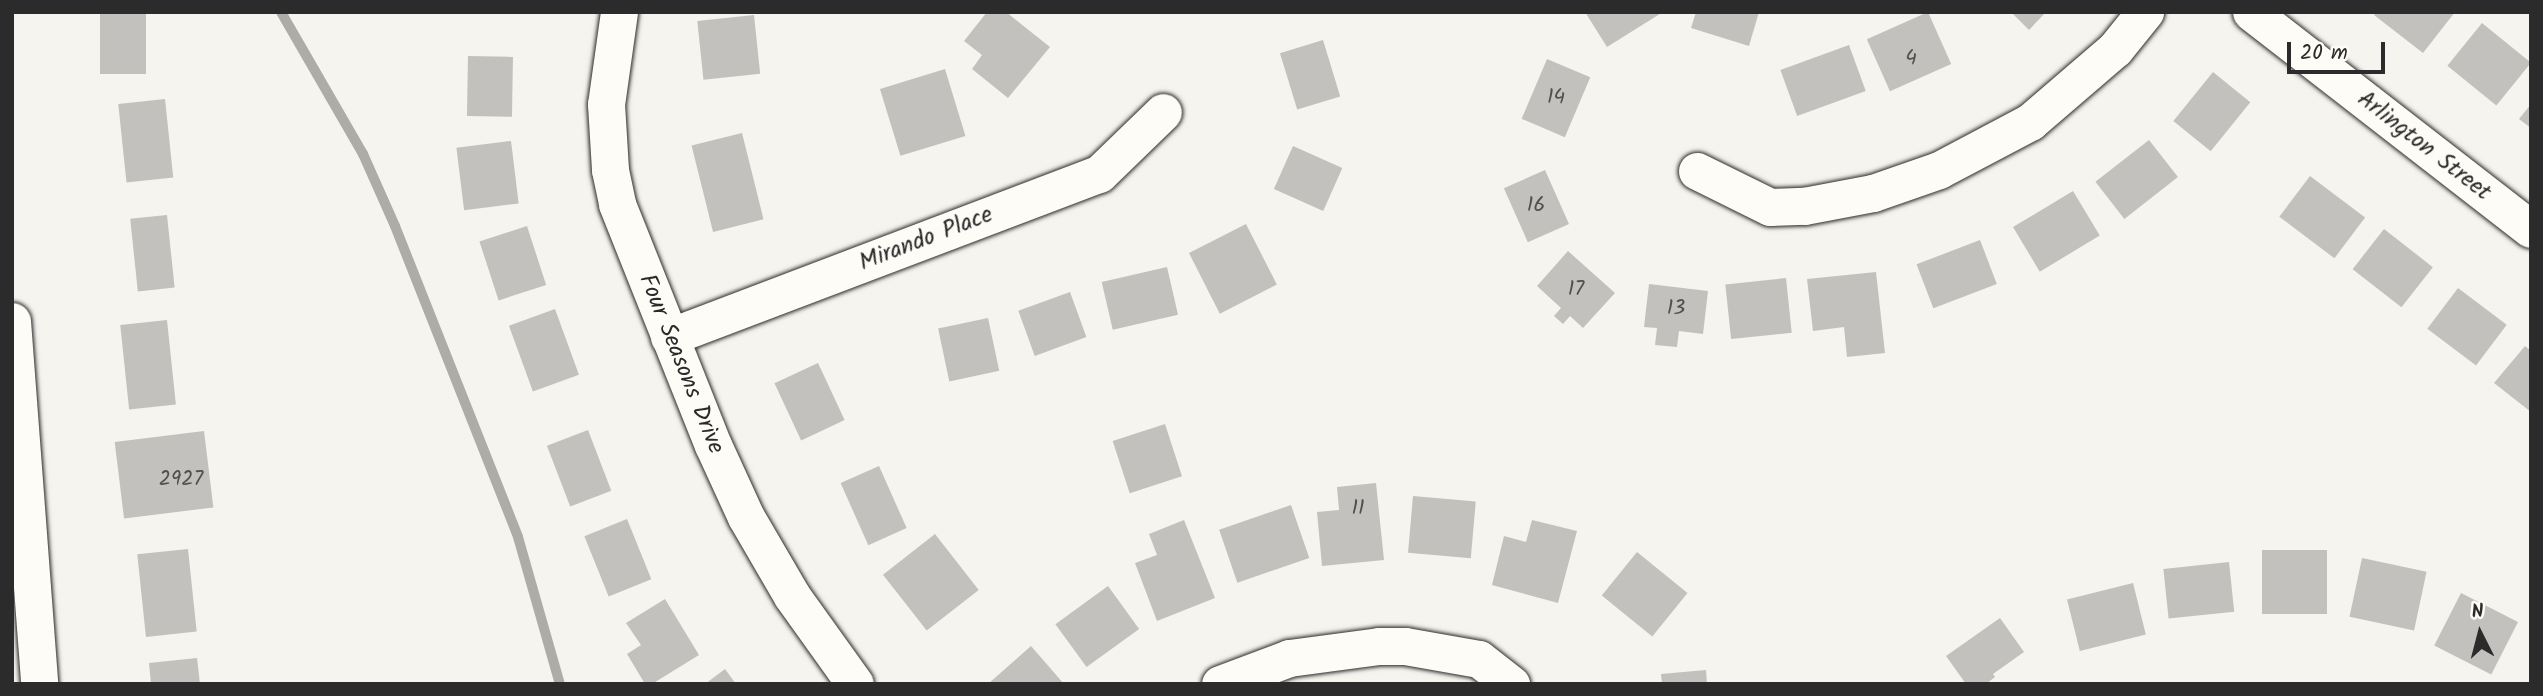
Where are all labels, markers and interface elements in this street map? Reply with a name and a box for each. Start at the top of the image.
scale bar [2291,28,2389,72]
text: 20 m [2300,37,2348,70]
house number: 4 [1905,46,1917,72]
house number: 14 [1547,85,1565,111]
street label: Arlington Street [2351,85,2497,207]
house number: 16 [1527,193,1545,219]
street label: Mirando Place [855,200,997,278]
street label: Four Seasons Drive [632,270,730,458]
house number: 17 [1568,277,1584,303]
house number: 13 [1667,296,1685,322]
house number: 2927 [159,467,203,493]
house number: 11 [1351,496,1365,522]
text: N [2470,597,2485,628]
north arrow [2445,598,2515,668]

